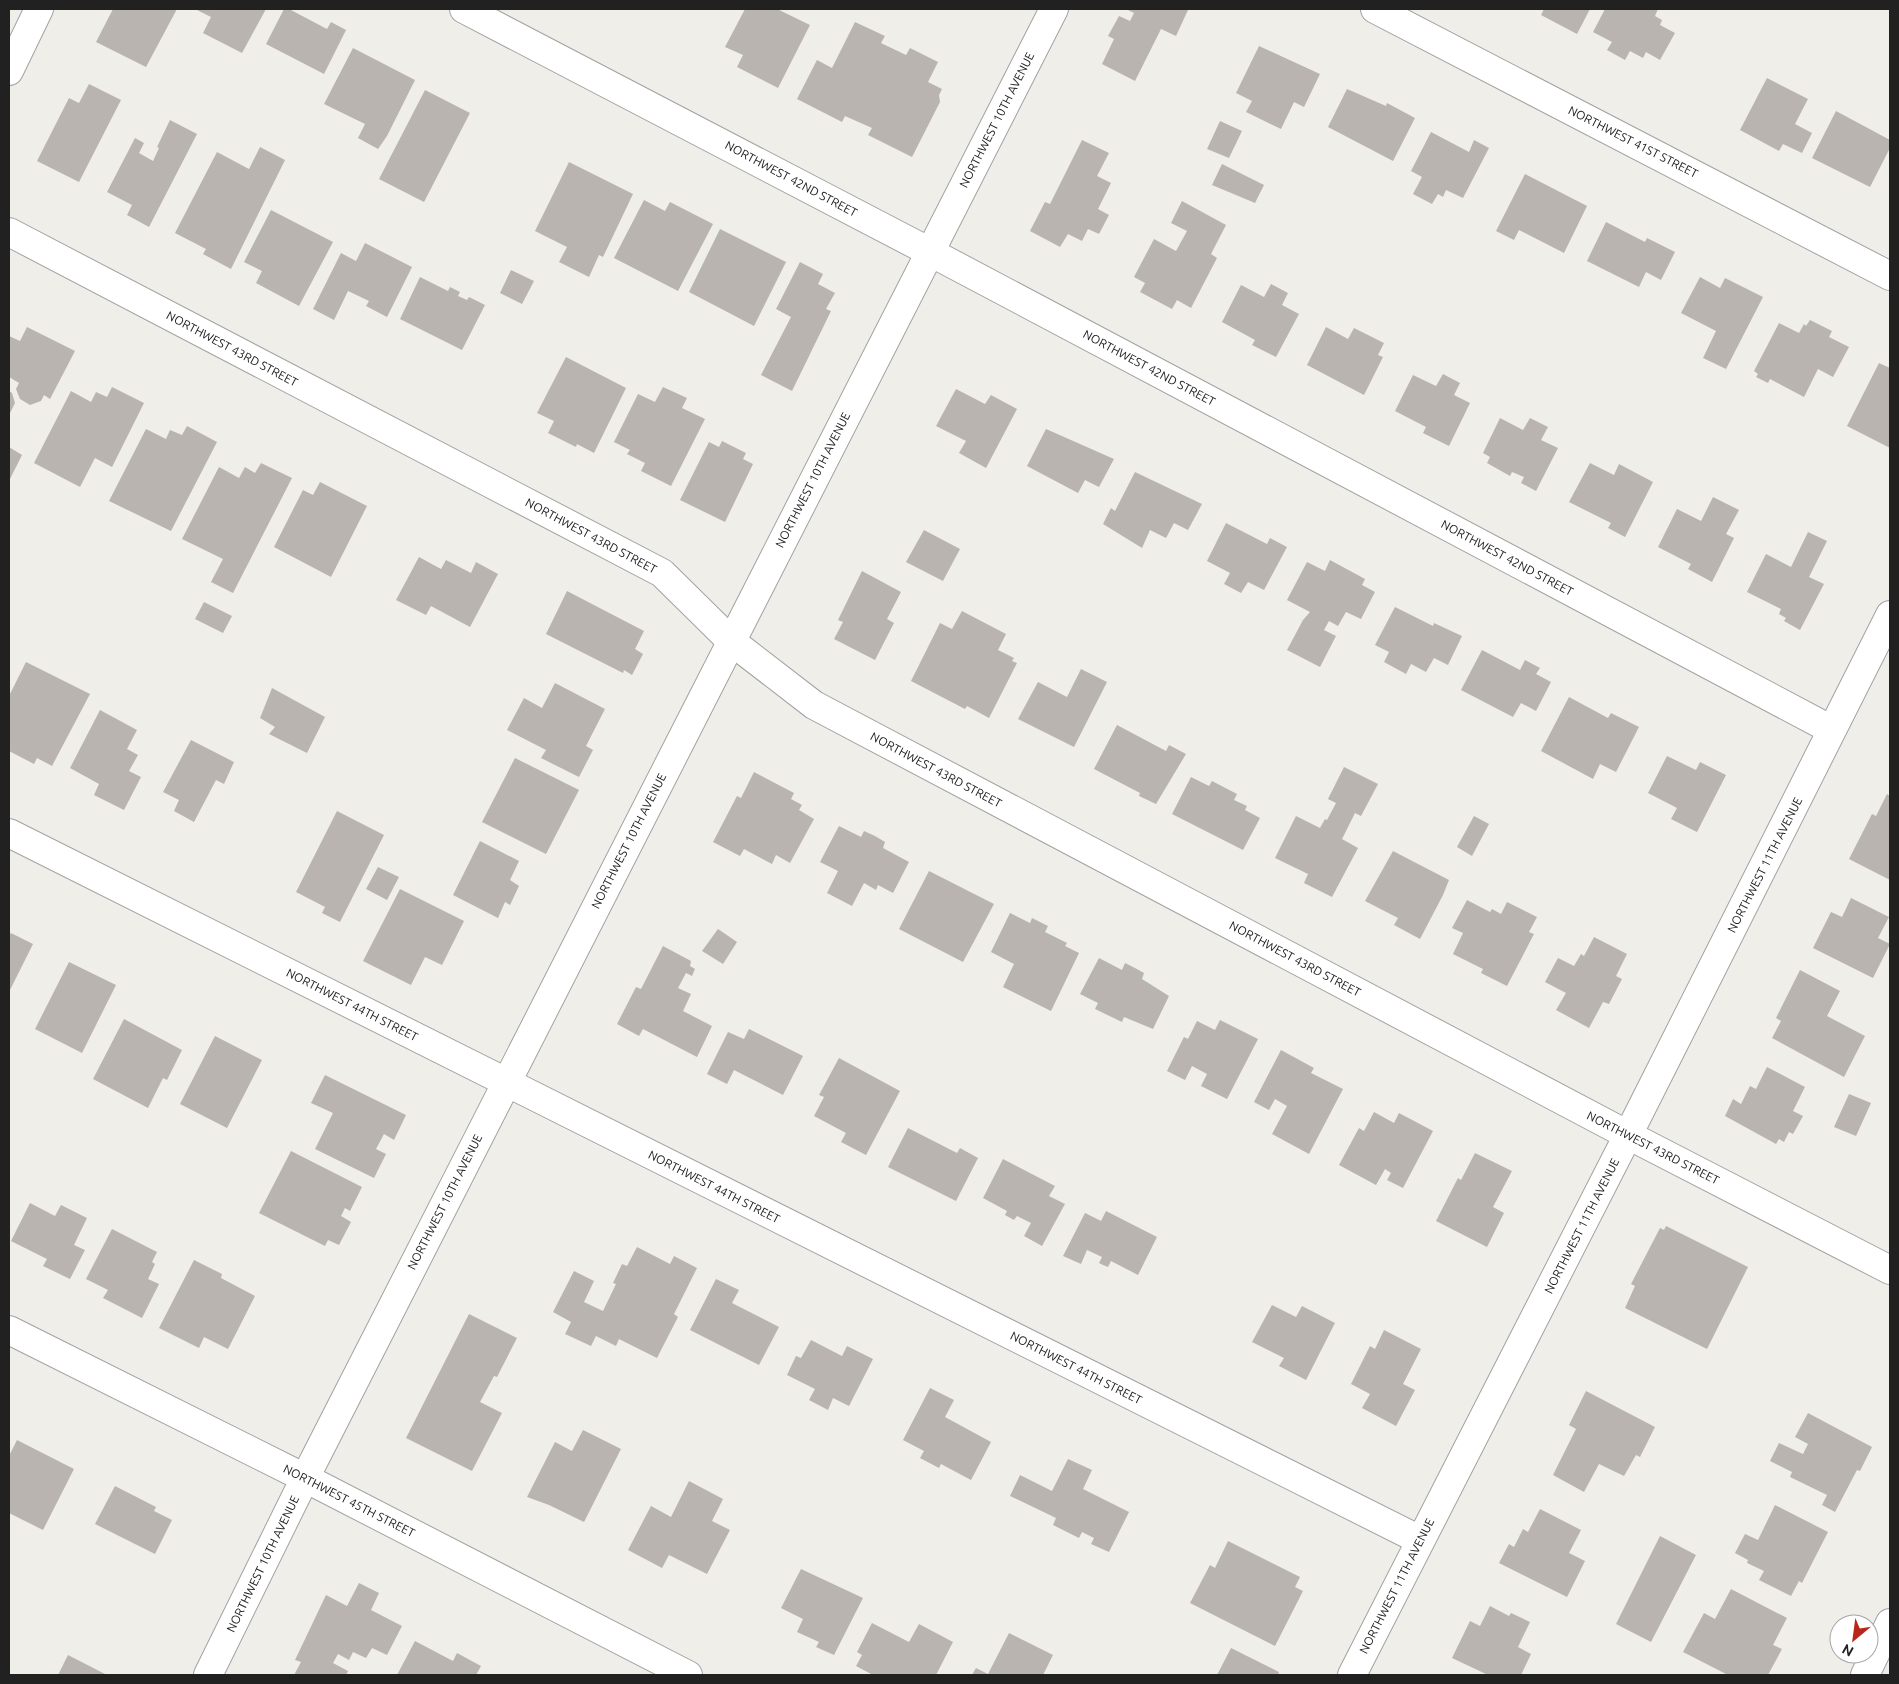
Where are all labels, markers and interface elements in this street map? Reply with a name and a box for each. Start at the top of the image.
street label: NORTHWEST 10TH AVENUE [957,50,1037,190]
street label: NORTHWEST 41ST STREET [1566,103,1700,180]
street label: NORTHWEST 42ND STREET [723,138,860,219]
street label: NORTHWEST 43RD STREET [164,308,300,389]
street label: NORTHWEST 42ND STREET [1081,327,1218,408]
street label: NORTHWEST 10TH AVENUE [773,410,853,550]
street label: NORTHWEST 43RD STREET [523,495,659,576]
street label: NORTHWEST 42ND STREET [1439,517,1576,598]
street label: NORTHWEST 43RD STREET [868,729,1004,810]
street label: NORTHWEST 10TH AVENUE [589,771,669,911]
street label: NORTHWEST 11TH AVENUE [1725,795,1805,935]
street label: NORTHWEST 43RD STREET [1227,918,1363,999]
street label: NORTHWEST 44TH STREET [284,966,420,1044]
street label: NORTHWEST 43RD STREET [1585,1108,1722,1187]
street label: NORTHWEST 10TH AVENUE [405,1132,485,1272]
street label: NORTHWEST 44TH STREET [646,1148,782,1226]
street label: NORTHWEST 11TH AVENUE [1542,1156,1622,1296]
street label: NORTHWEST 44TH STREET [1008,1329,1144,1407]
street label: NORTHWEST 45TH STREET [281,1462,417,1540]
street label: NORTHWEST 10TH AVENUE [224,1493,301,1634]
street label: NORTHWEST 11TH AVENUE [1357,1516,1437,1656]
north arrow [1829,1614,1879,1664]
text: N [1839,1641,1856,1660]

